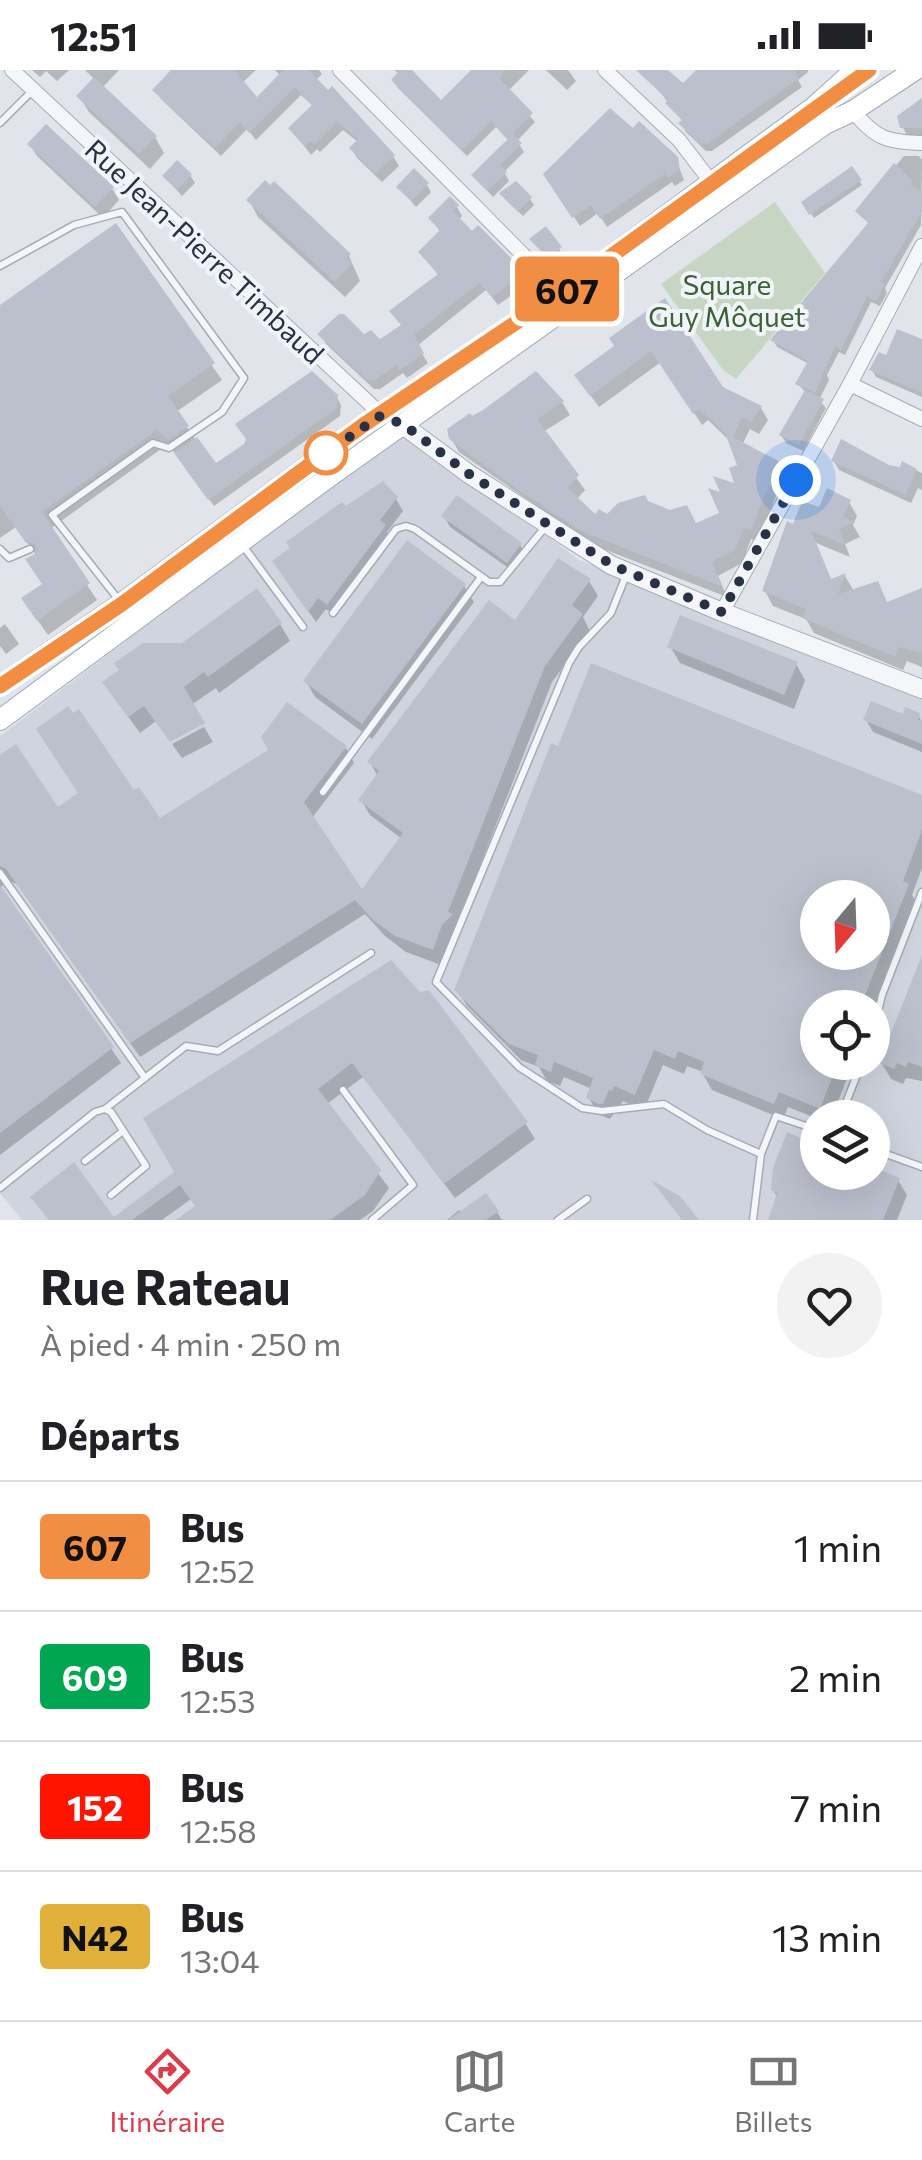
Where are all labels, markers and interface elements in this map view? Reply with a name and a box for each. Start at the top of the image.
text: 12:51 [50,12,138,59]
street label: Rue Jean-Pierre Timbaud [79,132,331,370]
line badge: 607 [510,256,624,322]
park label: Square Guy Môquet [648,267,806,333]
text: 607 [535,268,599,311]
unlabelled marker [305,432,347,474]
your location [771,455,821,505]
north arrow [800,880,890,970]
map controls [800,880,890,1190]
button: locate [800,990,890,1080]
button: layers [800,1100,890,1190]
button: heart [777,1253,882,1358]
text: Rue Rateau [40,1256,291,1315]
text: À pied · 4 min · 250 m [40,1323,341,1363]
text: Départs [40,1411,180,1458]
text: Bus [180,1503,245,1550]
text: 1 min [794,1523,882,1570]
text: 607 [63,1525,127,1568]
text: 12:52 [180,1550,255,1590]
text: Bus [180,1633,245,1680]
text: 2 min [789,1653,882,1700]
text: 609 [62,1655,128,1698]
text: 12:53 [180,1680,256,1720]
text: Bus [180,1763,245,1810]
text: 7 min [790,1783,882,1830]
text: 152 [67,1785,123,1828]
text: 12:58 [180,1810,257,1850]
text: Bus [180,1893,245,1940]
text: 13 min [772,1913,882,1960]
text: N42 [61,1915,129,1958]
text: 13:04 [180,1940,260,1980]
tab: Itinéraire [110,2044,225,2138]
tab: Carte [444,2044,515,2138]
tab: Billets [734,2044,812,2138]

